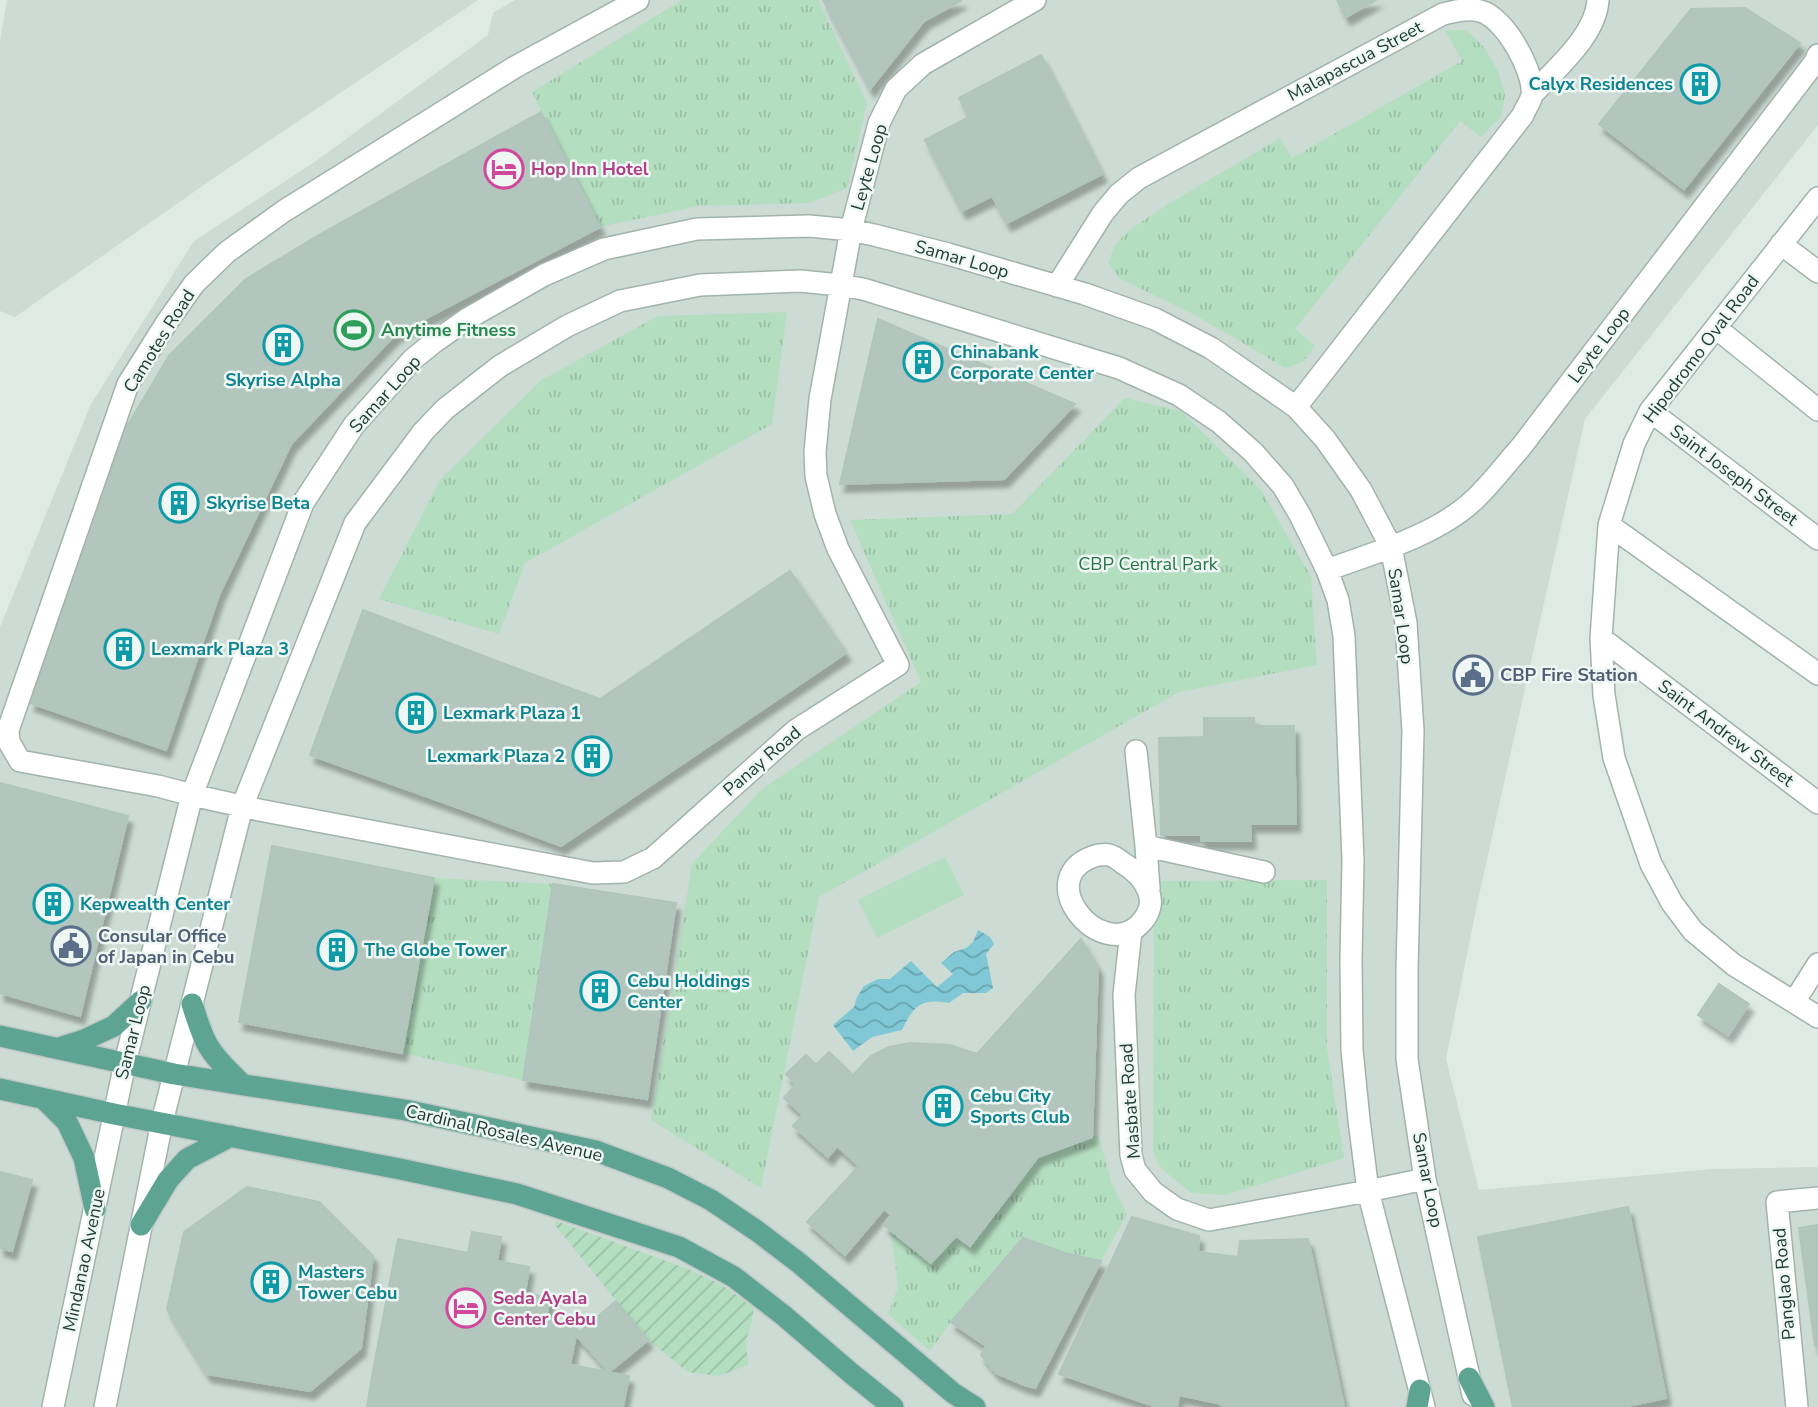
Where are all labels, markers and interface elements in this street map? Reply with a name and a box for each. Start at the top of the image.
street label: Malapascua Street [1283,15,1428,107]
building icon: Calyx Residences [1679,63,1721,105]
place label: Calyx Residences [1529,72,1673,96]
street label: Leyte Loop [845,121,893,213]
hotel icon: Hop Inn Hotel [483,148,525,190]
place label: Hop Inn Hotel [531,157,649,181]
street label: Samar Loop [912,234,1012,284]
street label: Hipodromo Oval Road [1637,270,1765,428]
street label: Camotes Road [118,285,200,397]
street label: Leyte Loop [1563,302,1635,388]
sports icon: Anytime Fitness [333,309,375,351]
place label: Anytime Fitness [381,318,516,342]
building icon: Skyrise Alpha [262,324,304,366]
place label: Chinabank Corporate Center [950,340,1094,385]
building icon: Chinabank Corporate Center [902,341,944,383]
street label: Samar Loop [344,350,426,438]
place label: Skyrise Alpha [225,368,341,392]
street label: Saint Joseph Street [1665,419,1803,531]
building icon: Skyrise Beta [158,482,200,524]
place label: Skyrise Beta [206,491,310,515]
park label: CBP Central Park [1078,552,1219,576]
street label: Samar Loop [1382,566,1420,666]
building icon: Lexmark Plaza 3 [103,628,145,670]
place label: Lexmark Plaza 3 [151,637,289,661]
public building icon: CBP Fire Station [1452,654,1494,696]
place label: CBP Fire Station [1500,663,1638,687]
street label: Saint Andrew Street [1653,674,1799,792]
building icon: Lexmark Plaza 1 [395,692,437,734]
place label: Lexmark Plaza 1 [443,701,581,725]
street label: Panay Road [718,720,806,802]
building icon: Lexmark Plaza 2 [571,735,613,777]
place label: Lexmark Plaza 2 [427,744,565,768]
building icon: Kepwealth Center [32,883,74,925]
place label: Kepwealth Center [80,892,230,916]
place label: Consular Office of Japan in Cebu [98,924,235,969]
public building icon: Consular Office of Japan in Cebu [50,925,92,967]
building icon: The Globe Tower [316,929,358,971]
place label: The Globe Tower [364,938,507,962]
place label: Cebu Holdings Center [627,969,750,1014]
building icon: Cebu Holdings Center [579,970,621,1012]
street label: Samar Loop [110,982,156,1082]
street label: Masbate Road [1114,1042,1146,1160]
place label: Cebu City Sports Club [970,1084,1070,1129]
building icon: Cebu City Sports Club [922,1085,964,1127]
street label: Cardinal Rosales Avenue [403,1099,605,1167]
street label: Samar Loop [1407,1130,1449,1230]
street label: Mindanao Avenue [57,1186,111,1334]
street label: Panglao Road [1767,1227,1801,1341]
place label: Masters Tower Cebu [298,1260,397,1305]
building icon: Masters Tower Cebu [250,1261,292,1303]
place label: Seda Ayala Center Cebu [493,1286,596,1331]
hotel icon: Seda Ayala Center Cebu [445,1287,487,1329]

